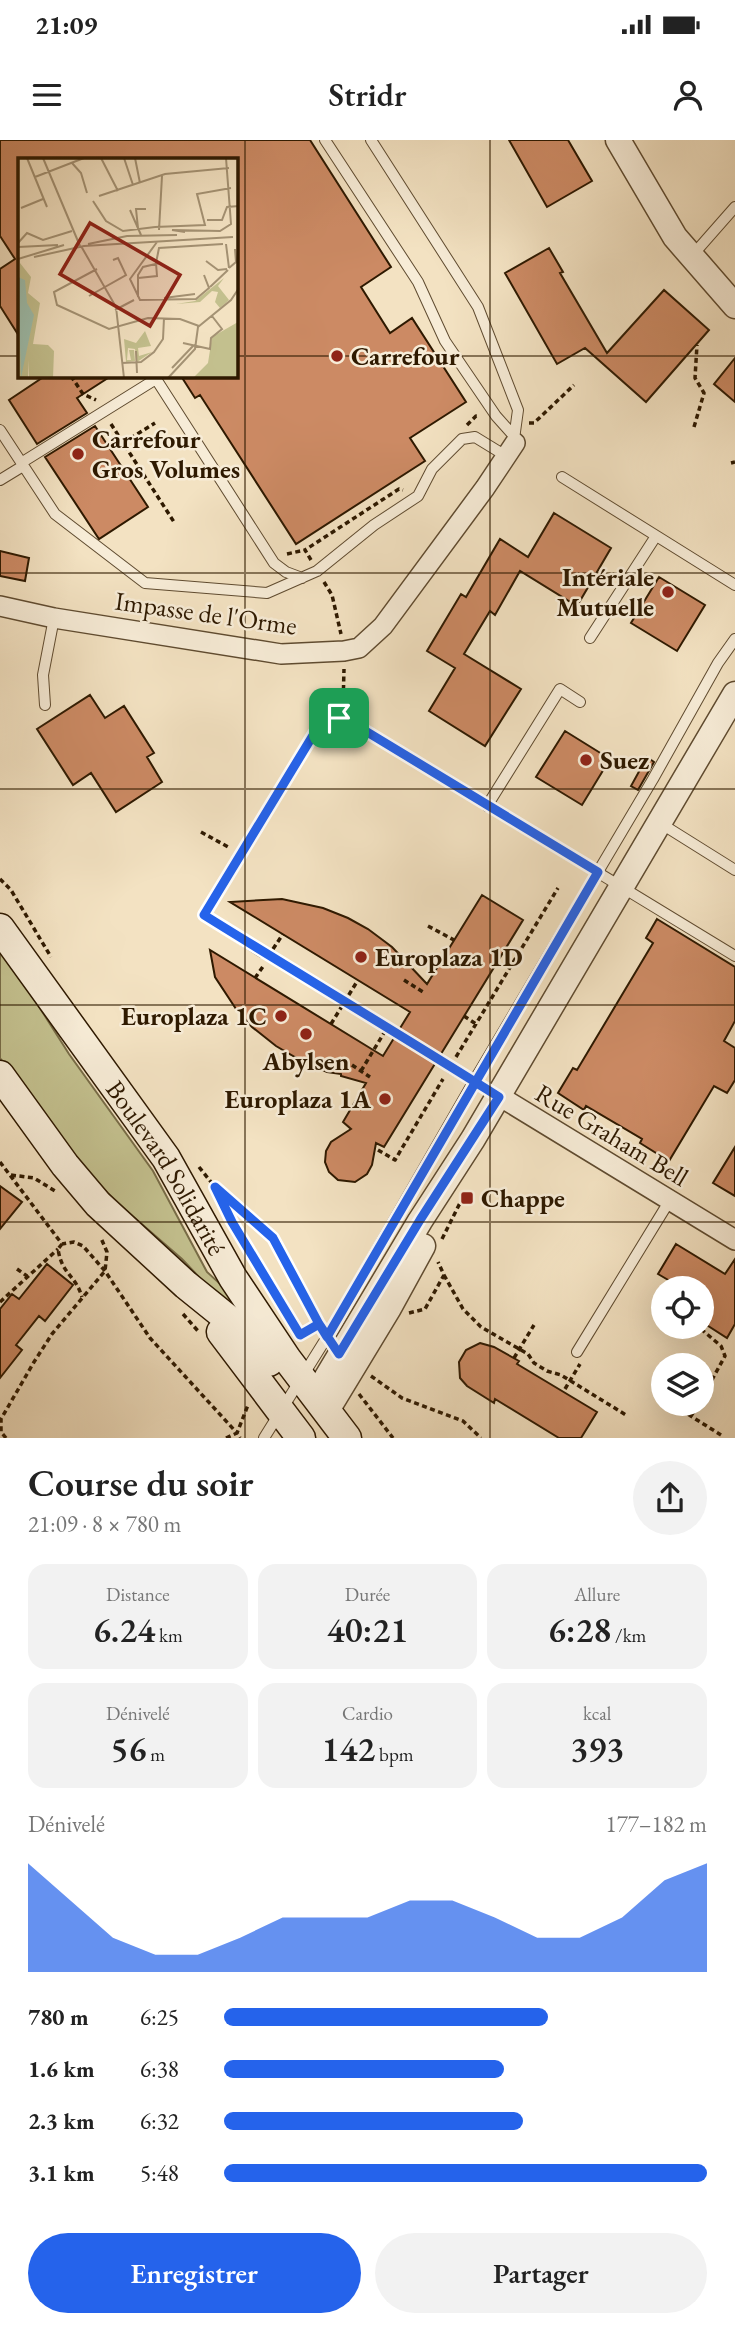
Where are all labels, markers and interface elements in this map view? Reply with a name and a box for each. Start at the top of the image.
text: 21:09 [35,8,97,42]
text: Stridr [329,74,406,116]
icon: menu [28,76,66,114]
icon: person [669,76,707,114]
inset map [18,158,238,378]
place label: Carrefour [351,339,460,373]
marker: Carrefour [329,348,345,364]
place label: Carrefour Gros Volumes [92,422,240,486]
marker: Carrefour Gros Volumes [70,446,86,462]
place label: Intériale Mutuelle [556,560,654,624]
street label: Impasse de l'Orme [113,583,299,643]
marker: Intériale Mutuelle [660,584,676,600]
pin [309,688,369,748]
icon: arrive [320,699,358,737]
place label: Suez [600,743,649,777]
marker: Suez [578,752,594,768]
place label: Europlaza 1D [375,940,523,974]
marker: Europlaza 1D [353,949,369,965]
place label: Europlaza 1C [121,999,267,1033]
marker: Europlaza 1C [273,1008,289,1024]
marker: Abylsen [298,1026,314,1042]
place label: Abylsen [262,1044,350,1078]
street label: Boulevard Solidarité [98,1073,234,1261]
street label: Rue Graham Bell [529,1076,695,1194]
place label: Europlaza 1A [225,1082,371,1116]
marker: Europlaza 1A [377,1091,393,1107]
place label: Chappe [481,1181,565,1215]
marker: Chappe [459,1190,475,1206]
map controls [651,1276,714,1416]
button: locate [651,1276,714,1339]
button: layers [651,1353,714,1416]
text: Course du soir [28,1458,254,1507]
button: share [633,1461,707,1535]
text: 21:09 · 8 × 780 m [28,1509,181,1539]
text: Distance [106,1582,170,1607]
text: Durée [345,1582,390,1607]
text: Allure [574,1582,620,1607]
text: 6.24 [93,1607,155,1652]
text: 40:21 [327,1607,408,1652]
text: 6:28 [548,1607,611,1652]
text: km [155,1623,183,1648]
text: /km [611,1623,646,1648]
text: Dénivelé [106,1701,170,1726]
text: Cardio [342,1701,393,1726]
text: kcal [583,1701,611,1726]
text: 56 [111,1726,146,1771]
text: 142 [321,1726,375,1771]
text: 393 [570,1726,624,1771]
text: m [146,1742,165,1767]
text: bpm [375,1742,414,1767]
text: Dénivelé [28,1809,105,1839]
text: 177–182 m [606,1809,707,1839]
text: 780 m [28,2002,89,2032]
text: 6:25 [140,2002,179,2032]
text: 1.6 km [28,2054,95,2084]
text: 6:38 [140,2054,179,2084]
text: 2.3 km [28,2106,95,2136]
text: 6:32 [140,2106,179,2136]
text: 3.1 km [28,2158,95,2188]
text: 5:48 [140,2158,179,2188]
button: Enregistrer [28,2233,361,2313]
button: Partager [375,2233,707,2313]

